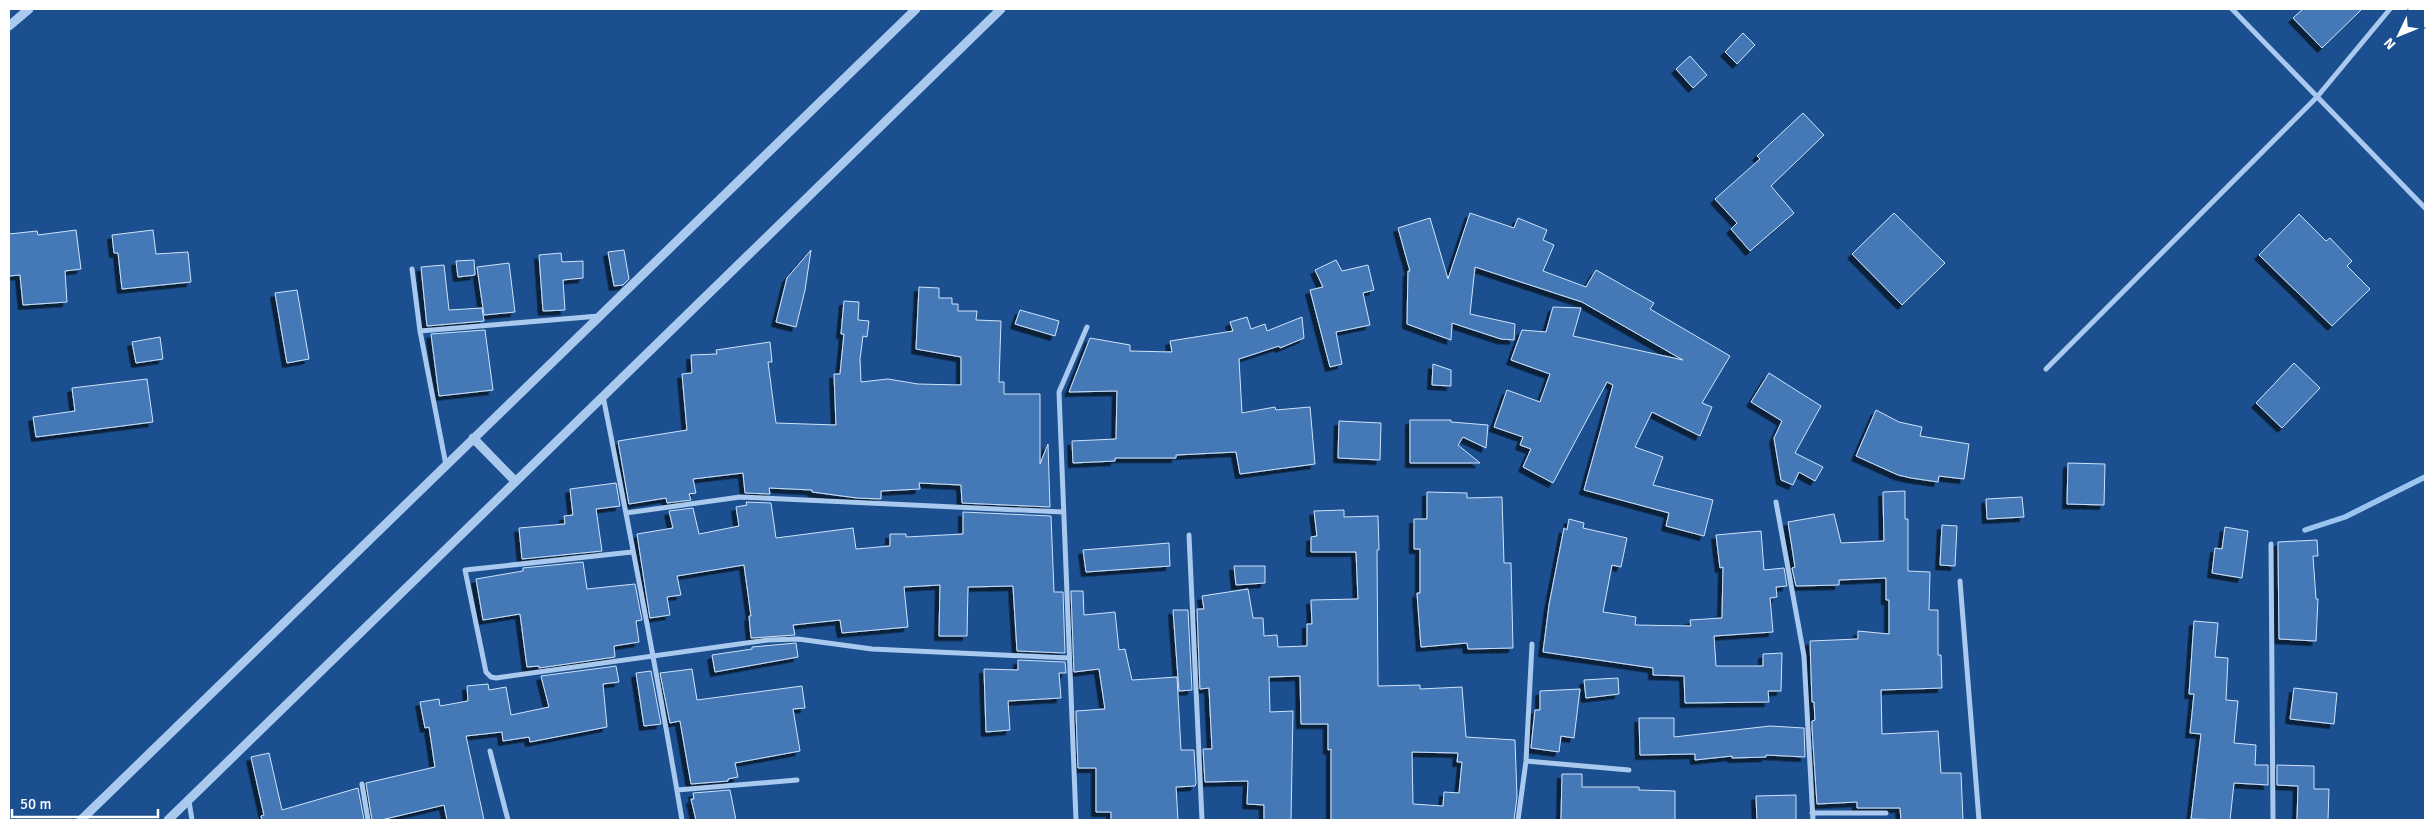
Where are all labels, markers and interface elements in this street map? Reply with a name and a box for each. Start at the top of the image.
north arrow [2374,10,2424,60]
text: N [2380,34,2399,53]
scale bar [12,786,159,818]
text: 50 m [20,795,51,813]

